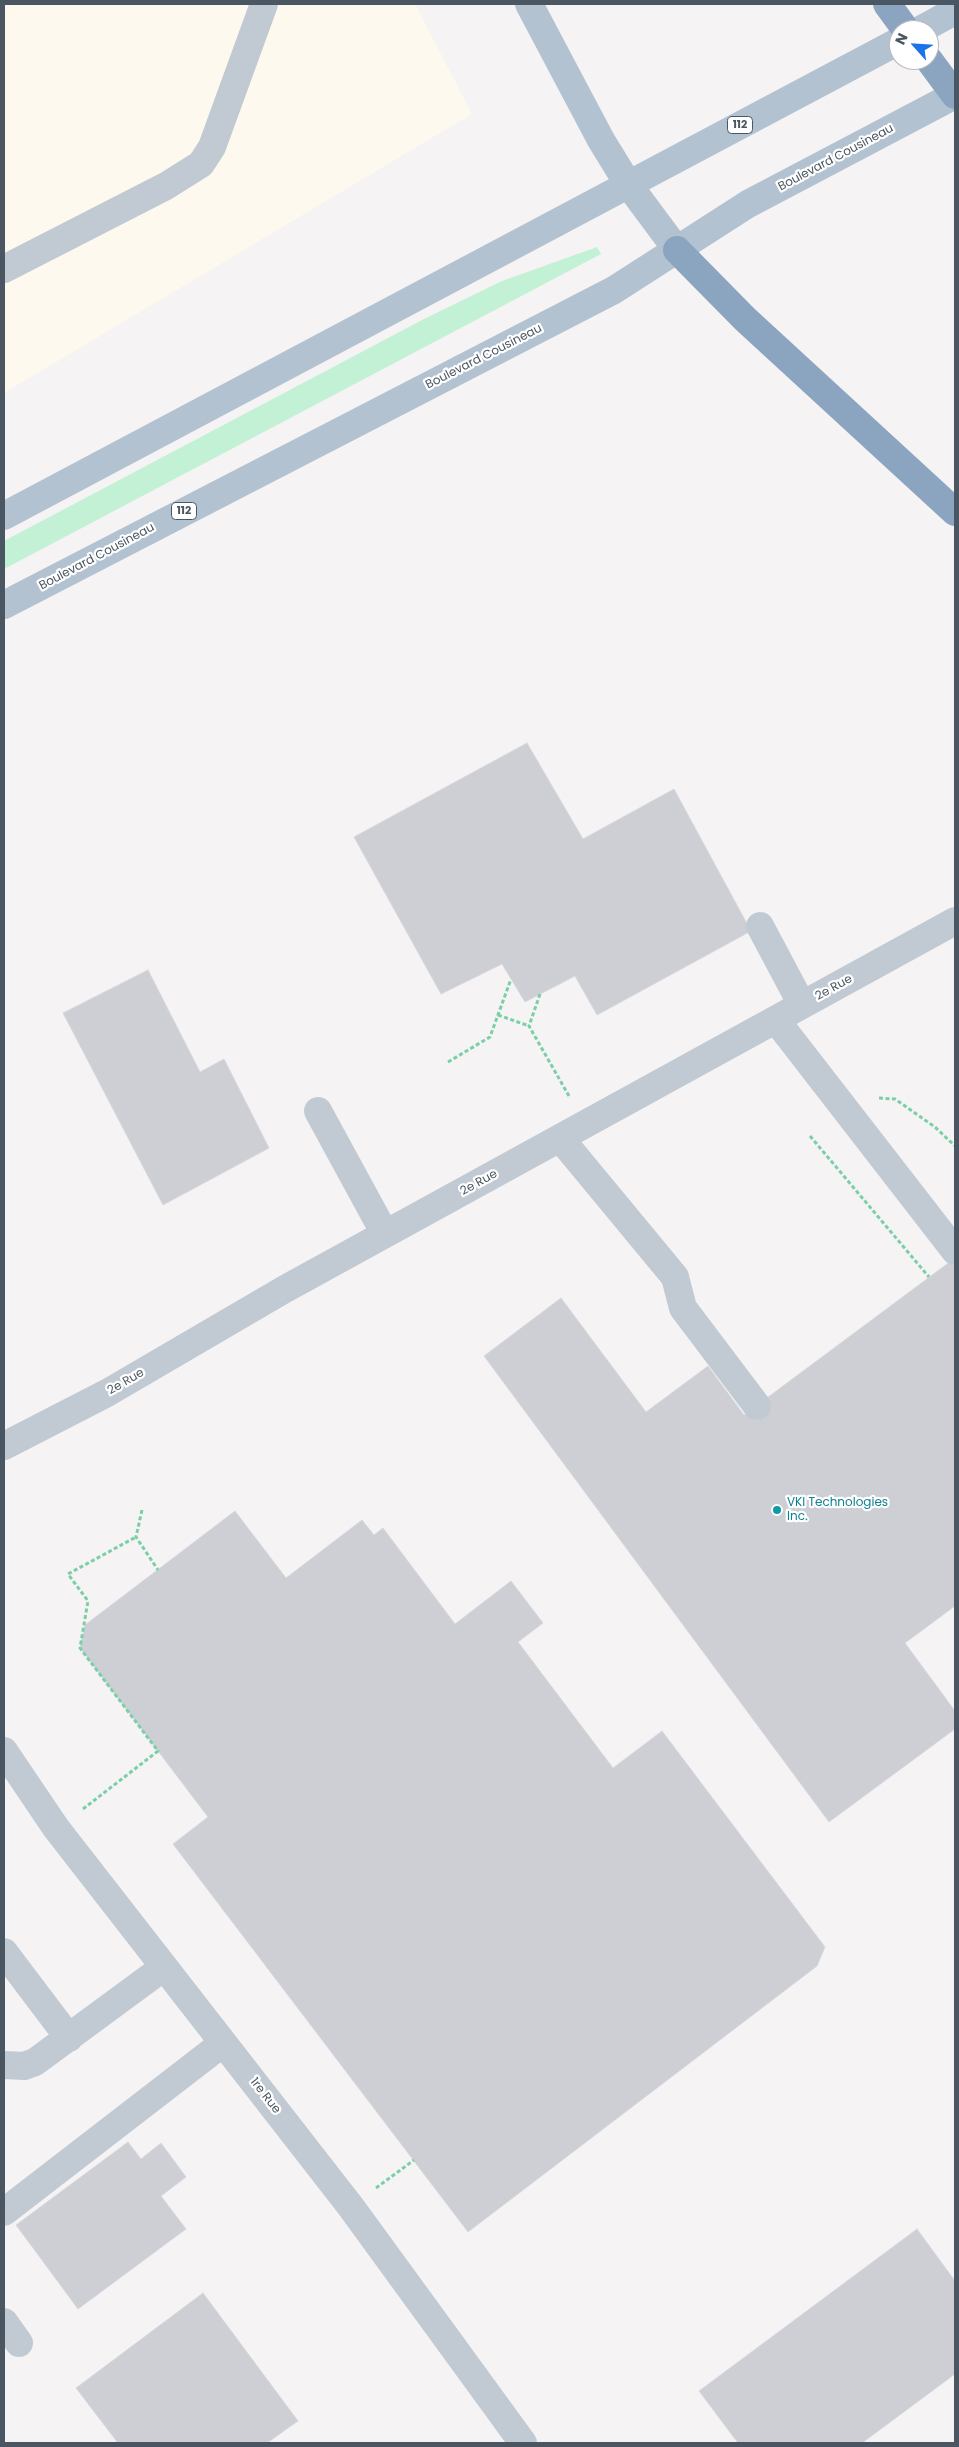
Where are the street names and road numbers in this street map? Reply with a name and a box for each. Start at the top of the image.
road number: 112 [728,116,752,134]
street label: Boulevard Cousineau [776,121,896,195]
street label: Boulevard Cousineau [423,321,545,393]
road number: 112 [172,502,196,520]
street label: Boulevard Cousineau [37,520,157,594]
street label: 2e Rue [813,972,855,1004]
street label: 2e Rue [458,1167,500,1199]
street label: 2e Rue [105,1366,147,1398]
street label: 1re Rue [247,2075,283,2117]

